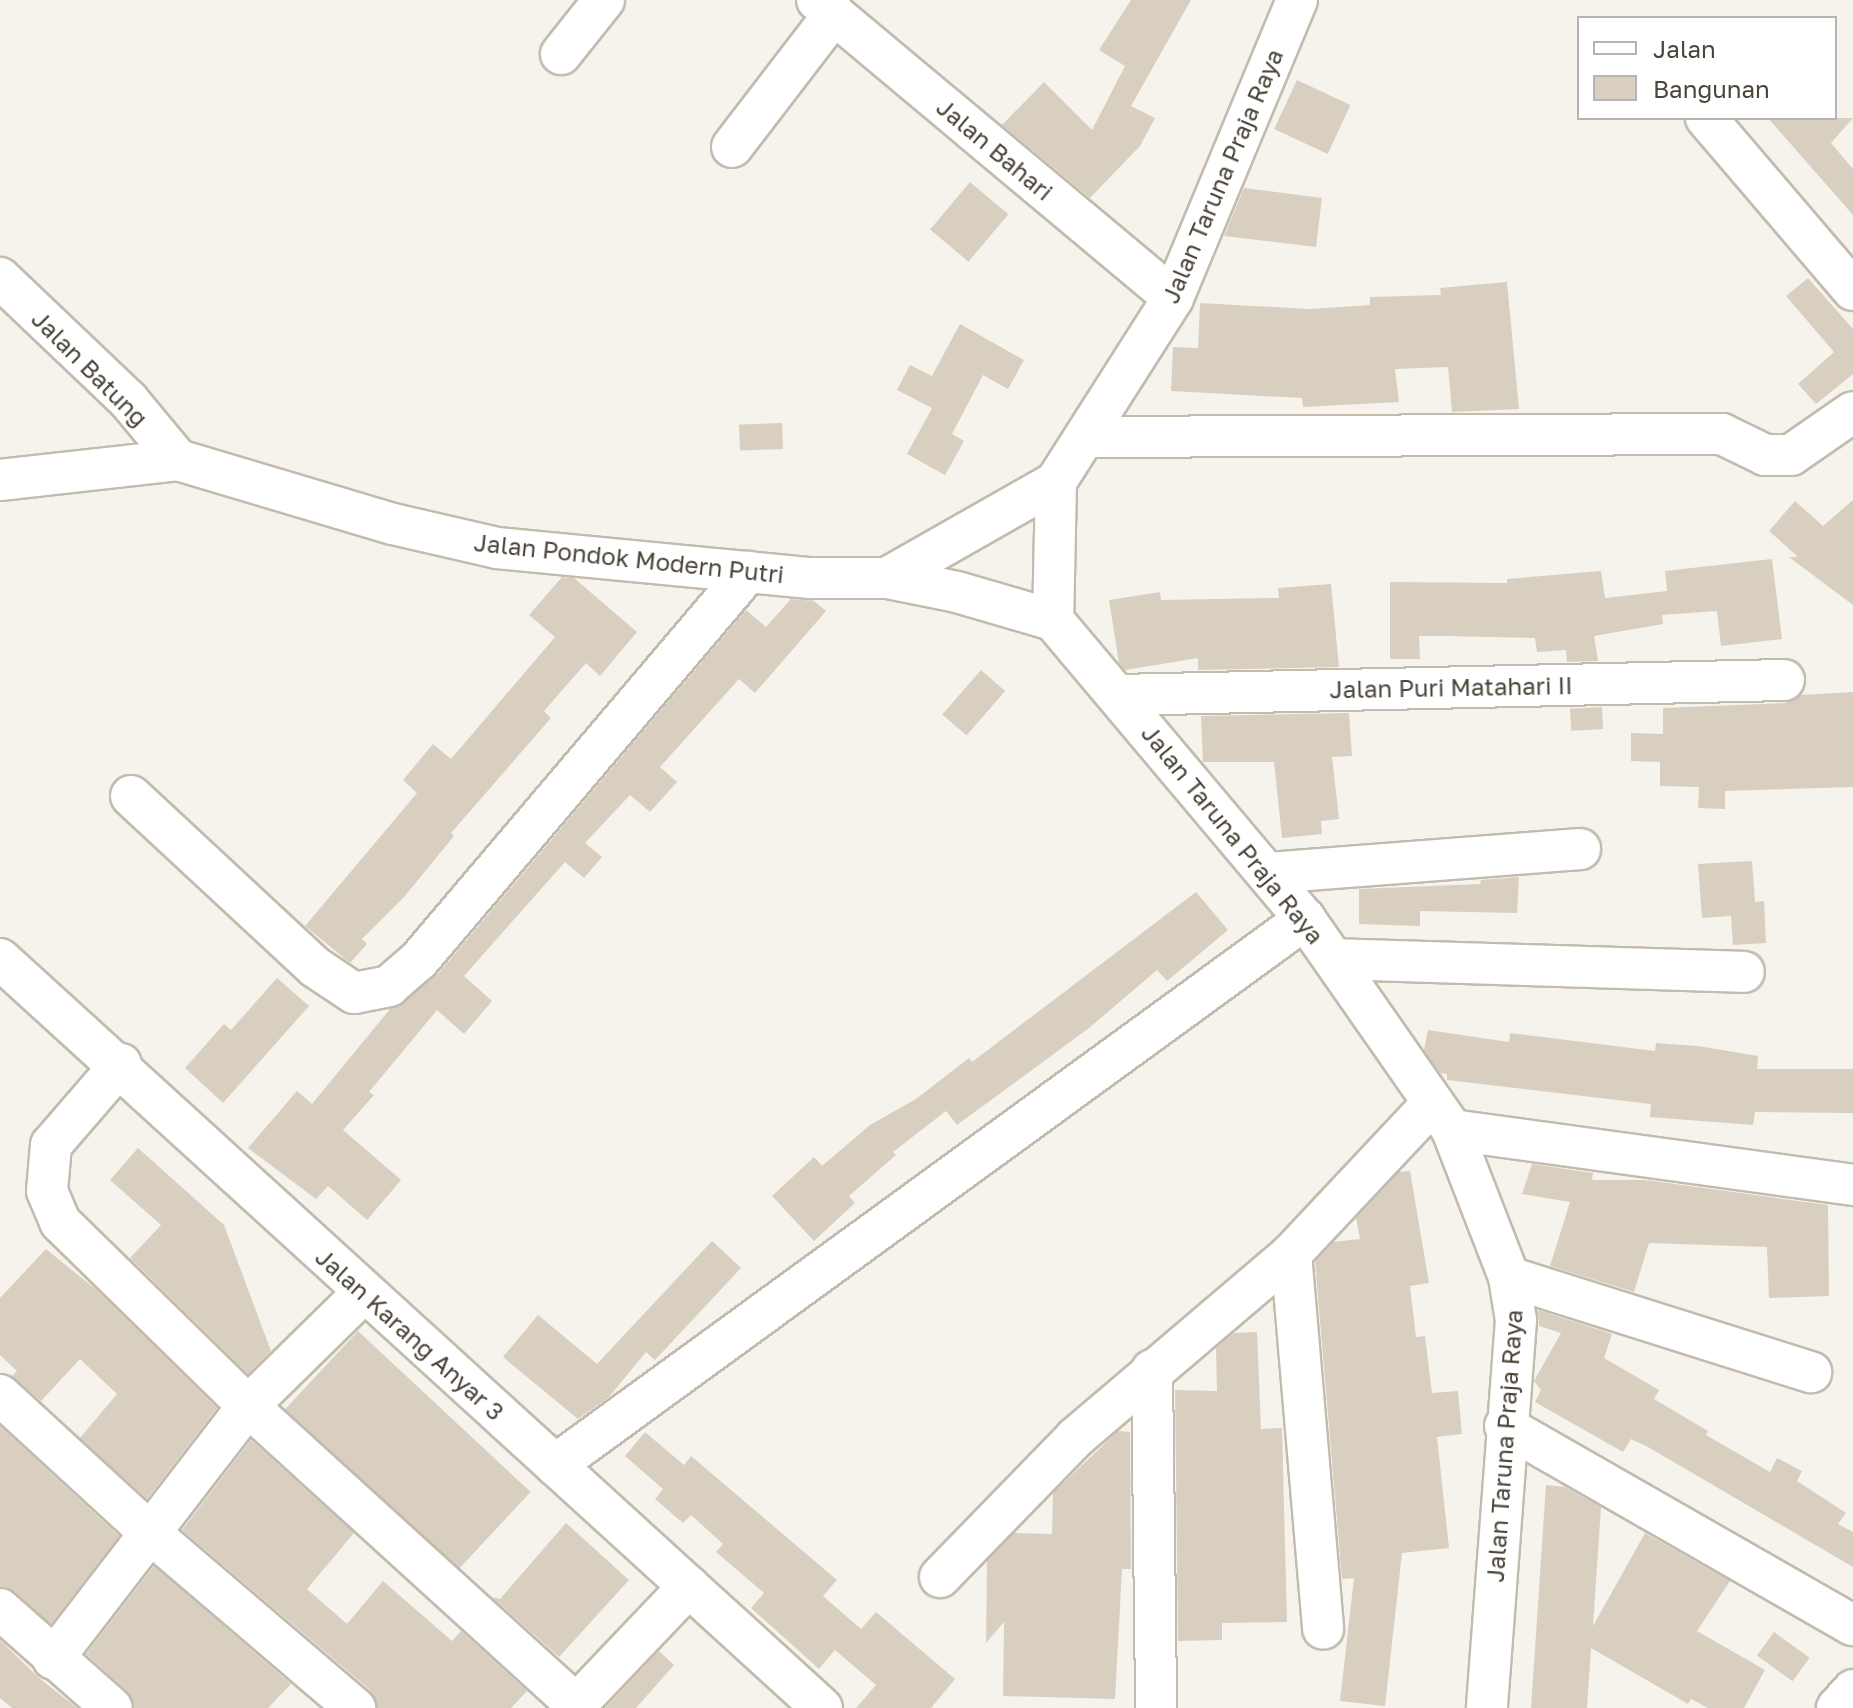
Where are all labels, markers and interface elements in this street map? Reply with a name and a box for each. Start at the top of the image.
legend [1577,16,1837,120]
text: Jalan [1653,34,1716,63]
street label: Jalan Taruna Praja Raya [1155,45,1289,307]
text: Bangunan [1653,74,1770,103]
street label: Jalan Bahari [931,92,1059,206]
street label: Jalan Batung [26,304,154,432]
street label: Jalan Pondok Modern Putri [472,527,786,589]
street label: Jalan Puri Matahari II [1329,670,1573,704]
street label: Jalan Taruna Praja Raya [1136,719,1330,949]
street label: Jalan Karang Anyar 3 [310,1242,510,1426]
street label: Jalan Taruna Praja Raya [1480,1309,1528,1583]

